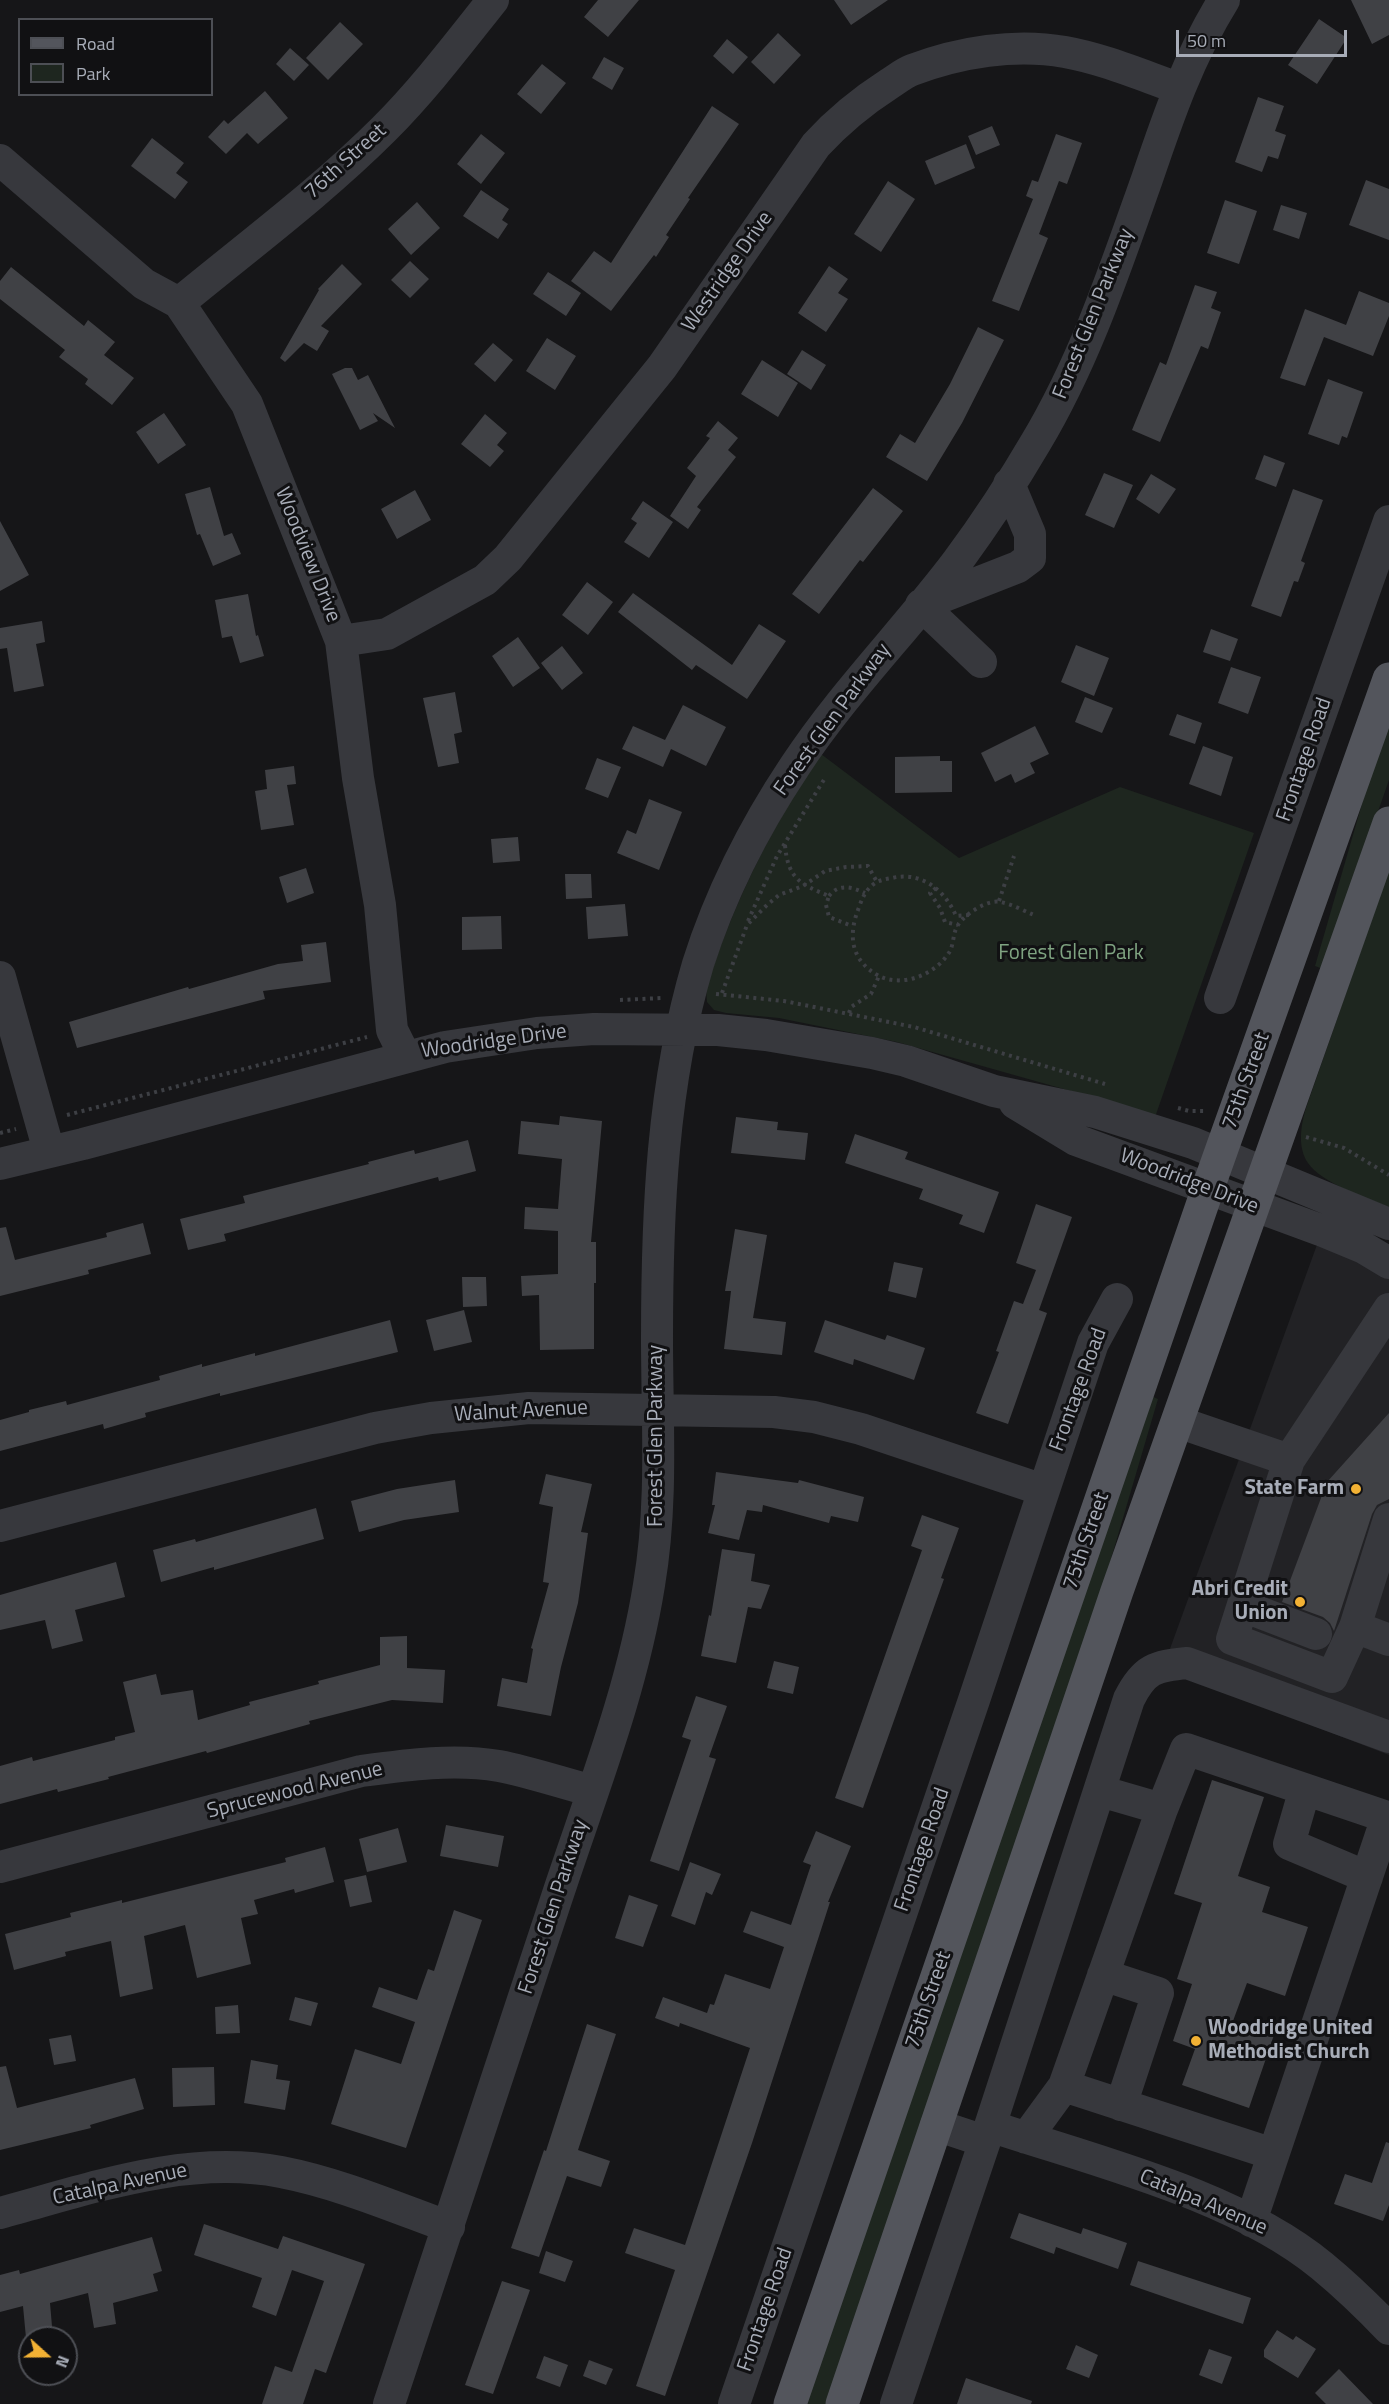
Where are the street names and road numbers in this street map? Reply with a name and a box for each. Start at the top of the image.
street label: 76th Street [300,119,392,205]
street label: Westridge Drive [677,207,779,337]
street label: Forest Glen Parkway [1048,225,1140,403]
street label: Woodview Drive [268,484,346,626]
street label: Forest Glen Parkway [769,639,897,801]
street label: Frontage Road [1272,695,1338,825]
street label: Woodridge Drive [420,1019,568,1065]
street label: 75th Street [1218,1029,1276,1133]
street label: Woodridge Drive [1116,1144,1262,1220]
street label: Frontage Road [1045,1325,1113,1455]
street label: Forest Glen Parkway [644,1345,670,1527]
street label: Walnut Avenue [454,1396,588,1428]
street label: 75th Street [1059,1489,1115,1593]
street label: Sprucewood Avenue [205,1757,385,1825]
street label: Frontage Road [890,1785,956,1915]
street label: Forest Glen Parkway [514,1817,594,1997]
street label: 75th Street [901,1948,957,2052]
street label: Catalpa Avenue [51,2158,189,2212]
street label: Catalpa Avenue [1135,2165,1271,2241]
street label: Frontage Road [733,2245,799,2375]

